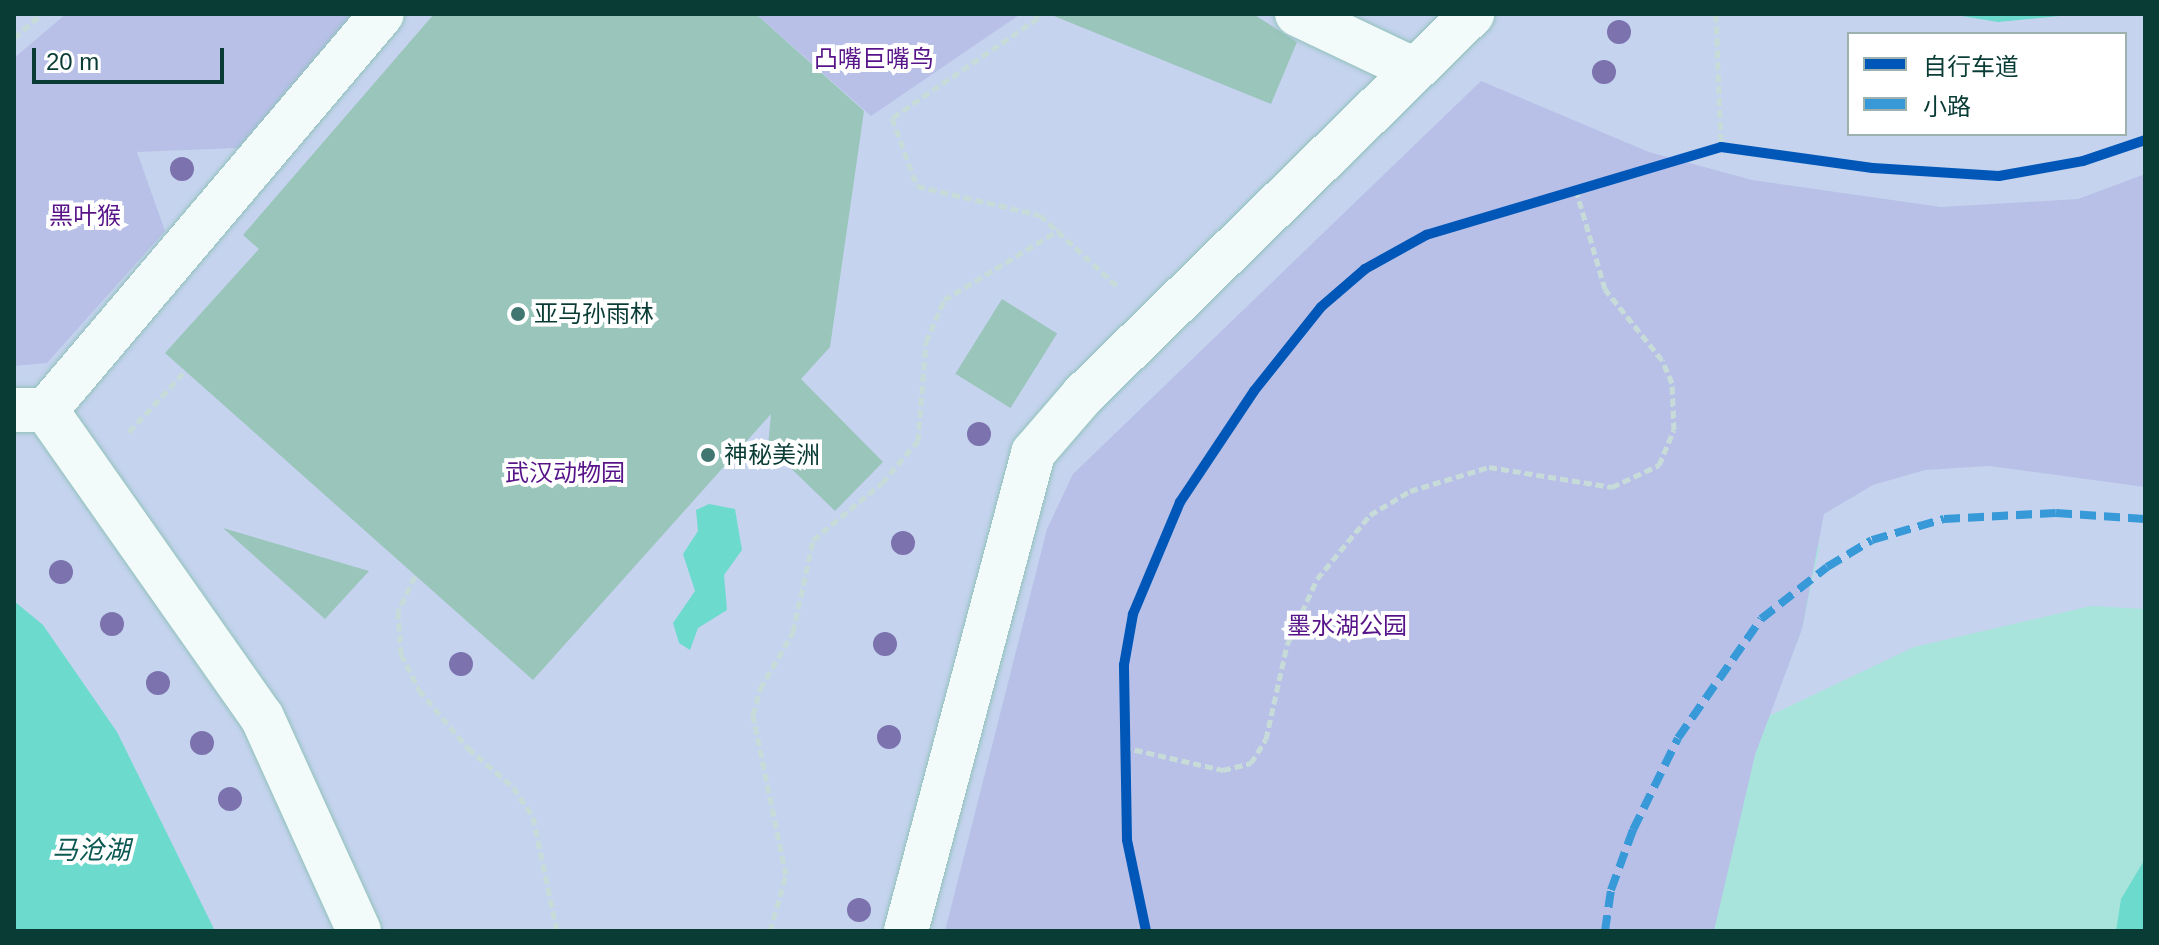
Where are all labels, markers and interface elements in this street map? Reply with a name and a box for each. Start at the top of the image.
scale bar [36,32,228,82]
legend [1847,32,2127,136]
park label: 凸嘴巨嘴鸟 [814,45,934,73]
text: 20 m [46,48,99,75]
text: 自行车道 [1923,53,2019,80]
text: 小路 [1923,93,1971,120]
park label: 黑叶猴 [49,202,121,230]
place label: 亚马孙雨林 [534,300,654,328]
marker: 亚马孙雨林 [509,305,527,323]
place label: 神秘美洲 [724,441,820,469]
marker: 神秘美洲 [699,446,717,464]
park label: 武汉动物园 [505,459,625,487]
park label: 墨水湖公园 [1287,612,1407,640]
water label: 马沧湖 [52,835,130,867]

